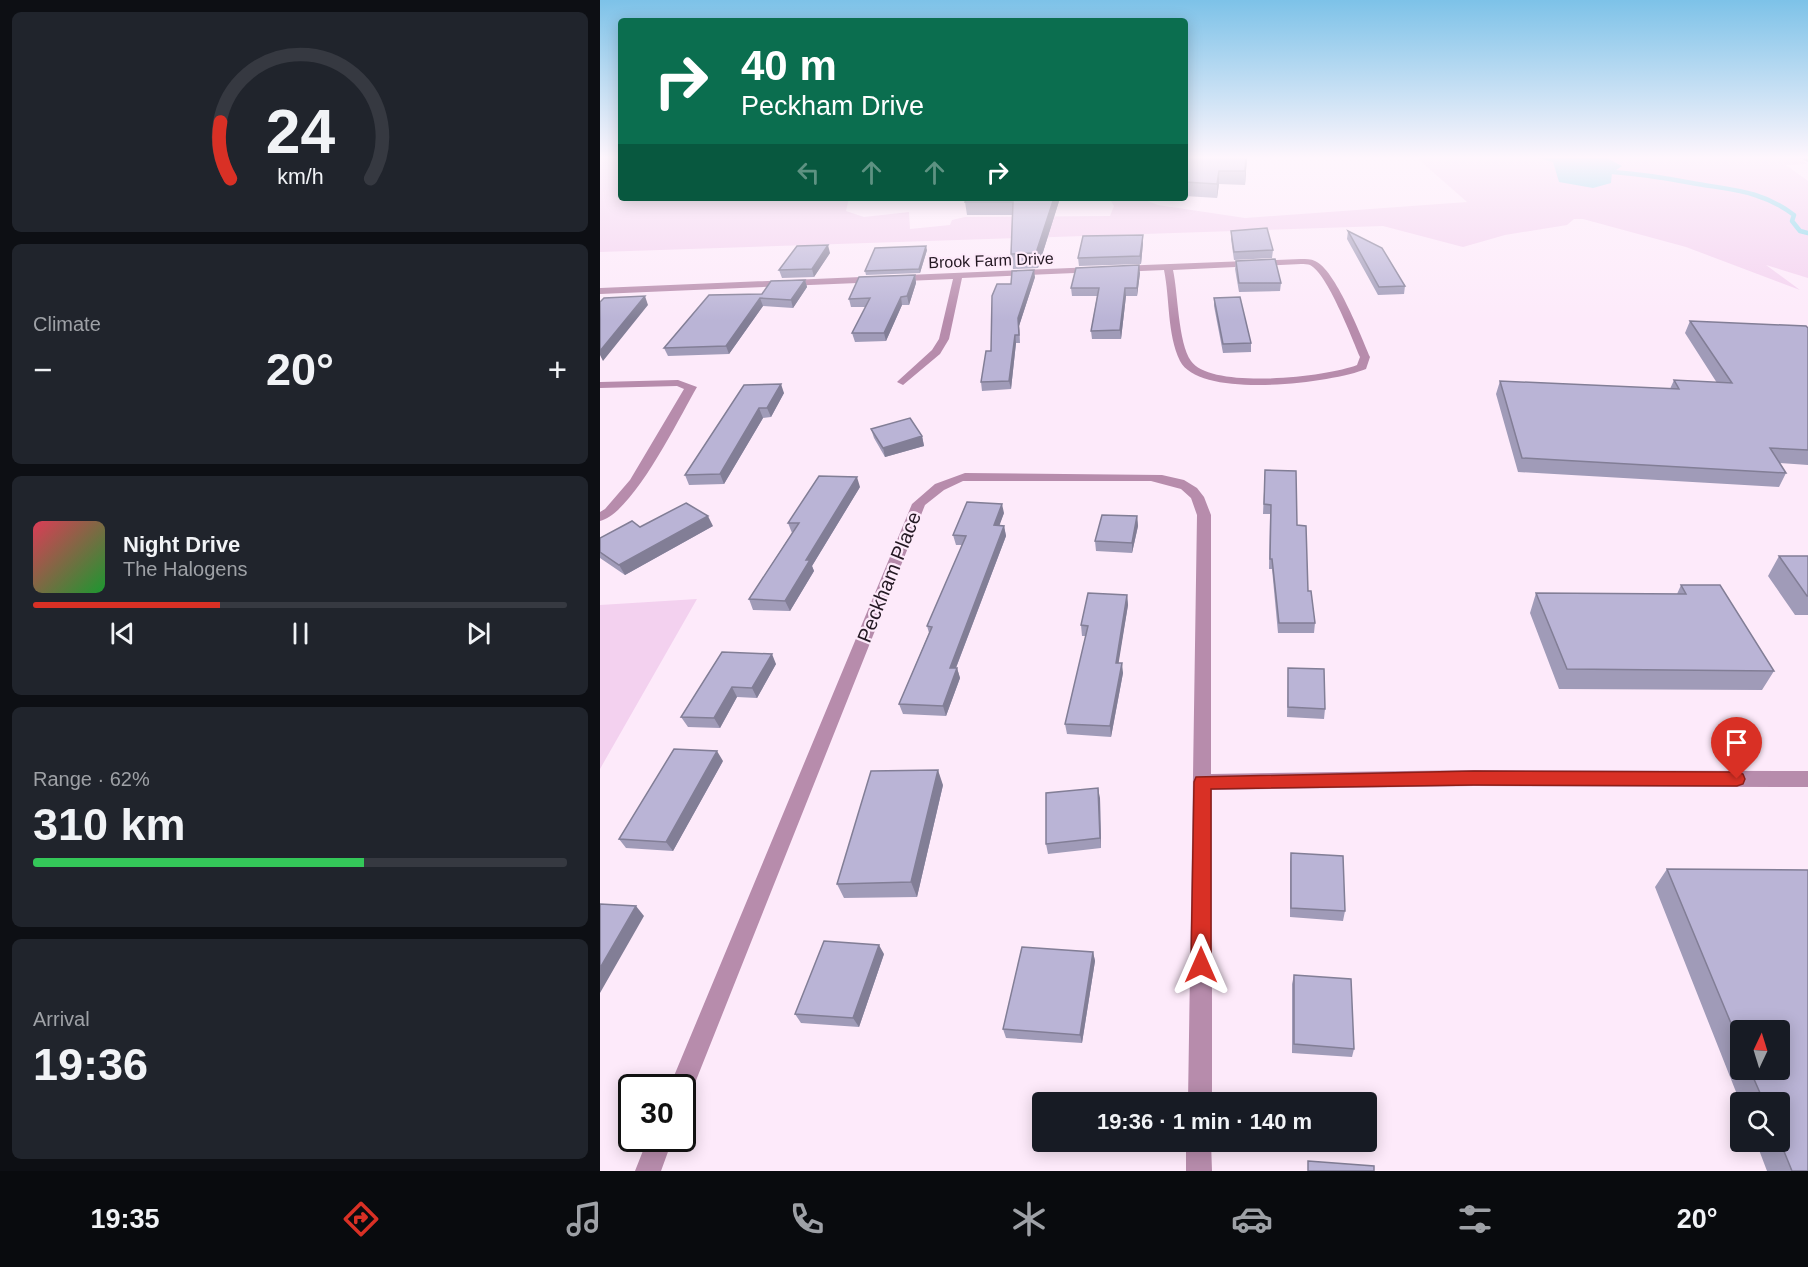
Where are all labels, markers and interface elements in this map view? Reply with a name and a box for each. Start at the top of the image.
icon: right [642,42,720,120]
text: 40 m [741,42,837,89]
text: Peckham Drive [741,91,924,121]
text: 24 [265,97,335,166]
icon: left [792,156,825,189]
icon: ahead [855,156,888,189]
icon: ahead [918,156,951,189]
icon: right [981,156,1014,189]
text: km/h [277,165,323,189]
street label: Brook Farm Drive [928,250,1054,271]
text: Climate [33,313,101,335]
text: 20° [266,344,334,395]
text: − [33,351,52,388]
text: + [548,351,567,388]
street label: Peckham Place [853,508,925,646]
text: Night Drive [123,532,240,557]
text: The Halogens [123,558,248,580]
icon: previous [106,617,139,650]
icon: pause [284,617,317,650]
icon: next [462,617,495,650]
pin [1711,717,1762,779]
icon: arrive [1720,726,1753,759]
text: Range · 62% [33,768,150,790]
text: 310 km [33,799,186,850]
position arrow [1169,933,1233,997]
text: Arrival [33,1008,90,1030]
north arrow [1730,1020,1790,1080]
map controls [1730,1020,1790,1152]
text: 19:36 [33,1039,148,1090]
speed limit sign: 30 [618,1074,696,1152]
button: search [1730,1092,1790,1152]
text: 19:36 · 1 min · 140 m [1097,1109,1312,1134]
icon: directions [340,1198,382,1240]
icon: music [563,1198,605,1240]
icon: phone [786,1198,828,1240]
icon: climate [1008,1198,1050,1240]
icon: car [1231,1198,1273,1240]
icon: filters [1454,1198,1496,1240]
text: 19:35 [90,1204,159,1234]
text: 20° [1677,1204,1718,1234]

